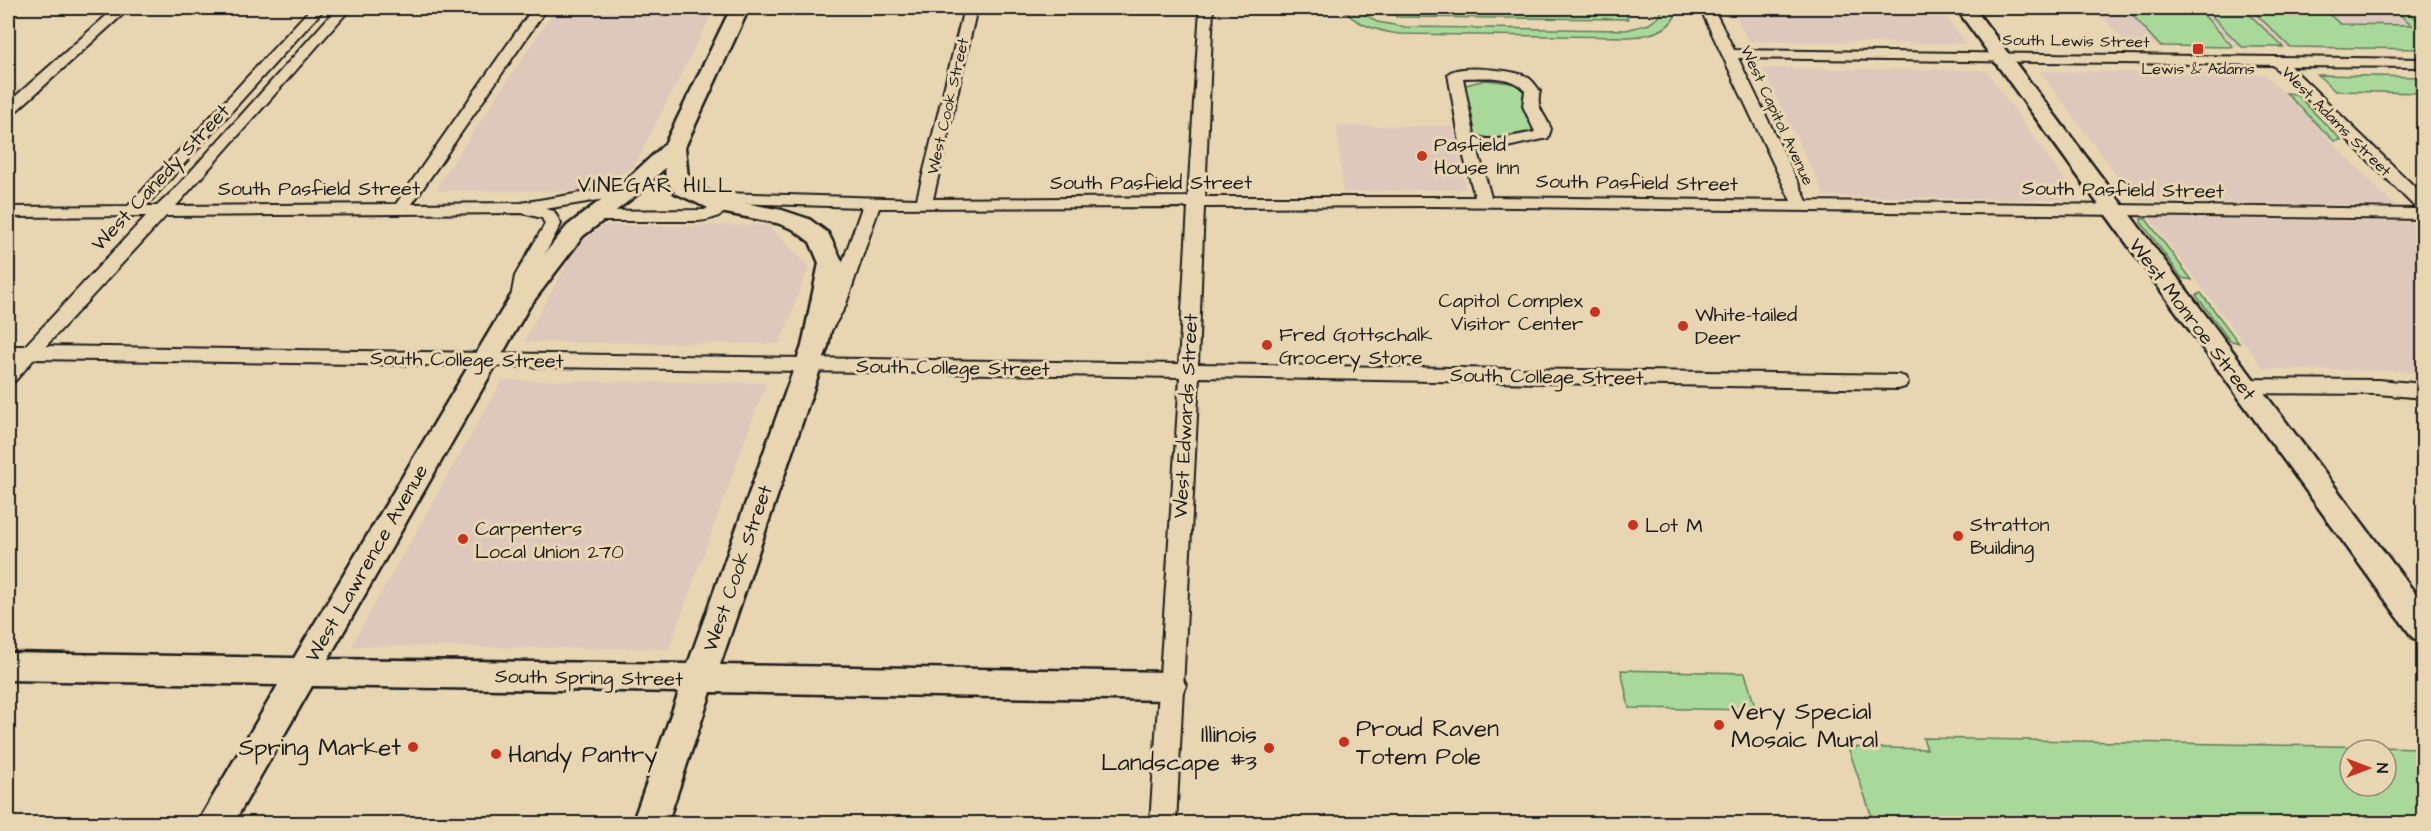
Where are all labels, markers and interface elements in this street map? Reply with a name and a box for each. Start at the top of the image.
street label: South Lewis Street [2002,29,2150,53]
street label: West Cook Street [922,35,975,177]
street label: West Capitol Avenue [1735,42,1819,189]
marker: Lewis & Adams [2191,42,2205,56]
place label: Lewis & Adams [2141,58,2255,80]
street label: West Adams Street [2276,62,2397,182]
street label: West Canedy Street [85,98,237,258]
place label: Pasfield House Inn [1434,131,1519,182]
marker: Pasfield House Inn [1415,149,1429,163]
street label: South Pasfield Street [1536,167,1738,199]
street label: South Pasfield Street [1050,169,1252,197]
district label: VINEGAR HILL [578,171,734,200]
street label: South Pasfield Street [2022,174,2224,206]
street label: South Pasfield Street [218,175,420,203]
street label: West Monroe Street [2122,233,2262,406]
place label: Capitol Complex Visitor Center [1439,287,1584,338]
place label: White-tailed Deer [1695,301,1797,352]
marker: Capitol Complex Visitor Center [1588,305,1602,319]
street label: West Edwards Street [1167,313,1205,519]
marker: White-tailed Deer [1676,319,1690,333]
place label: Fred Gottschalk Grocery Store [1279,321,1432,373]
marker: Fred Gottschalk Grocery Store [1260,338,1274,352]
street label: South College Street [370,344,564,377]
street label: South College Street [856,352,1050,385]
street label: South College Street [1450,361,1644,394]
street label: West Lawrence Avenue [299,459,435,668]
street label: West Cook Street [696,481,780,655]
place label: Stratton Building [1970,511,2050,563]
place label: Lot M [1645,512,1703,540]
place label: Carpenters Local Union 270 [475,515,624,566]
marker: Lot M [1626,518,1640,532]
marker: Stratton Building [1951,529,1965,543]
marker: Carpenters Local Union 270 [456,532,470,546]
street label: South Spring Street [495,662,683,695]
place label: Very Special Mosaic Mural [1731,695,1878,757]
place label: Proud Raven Totem Pole [1356,712,1499,774]
place label: Illinois Landscape #3 [1101,718,1257,780]
marker: Very Special Mosaic Mural [1712,718,1726,732]
place label: Spring Market [239,731,401,766]
marker: Proud Raven Totem Pole [1337,735,1351,749]
place label: Handy Pantry [508,738,657,773]
north arrow [2338,738,2398,798]
marker: Spring Market [406,740,420,754]
marker: Illinois Landscape #3 [1262,741,1276,755]
marker: Handy Pantry [489,747,503,761]
text: N [2371,763,2393,773]

